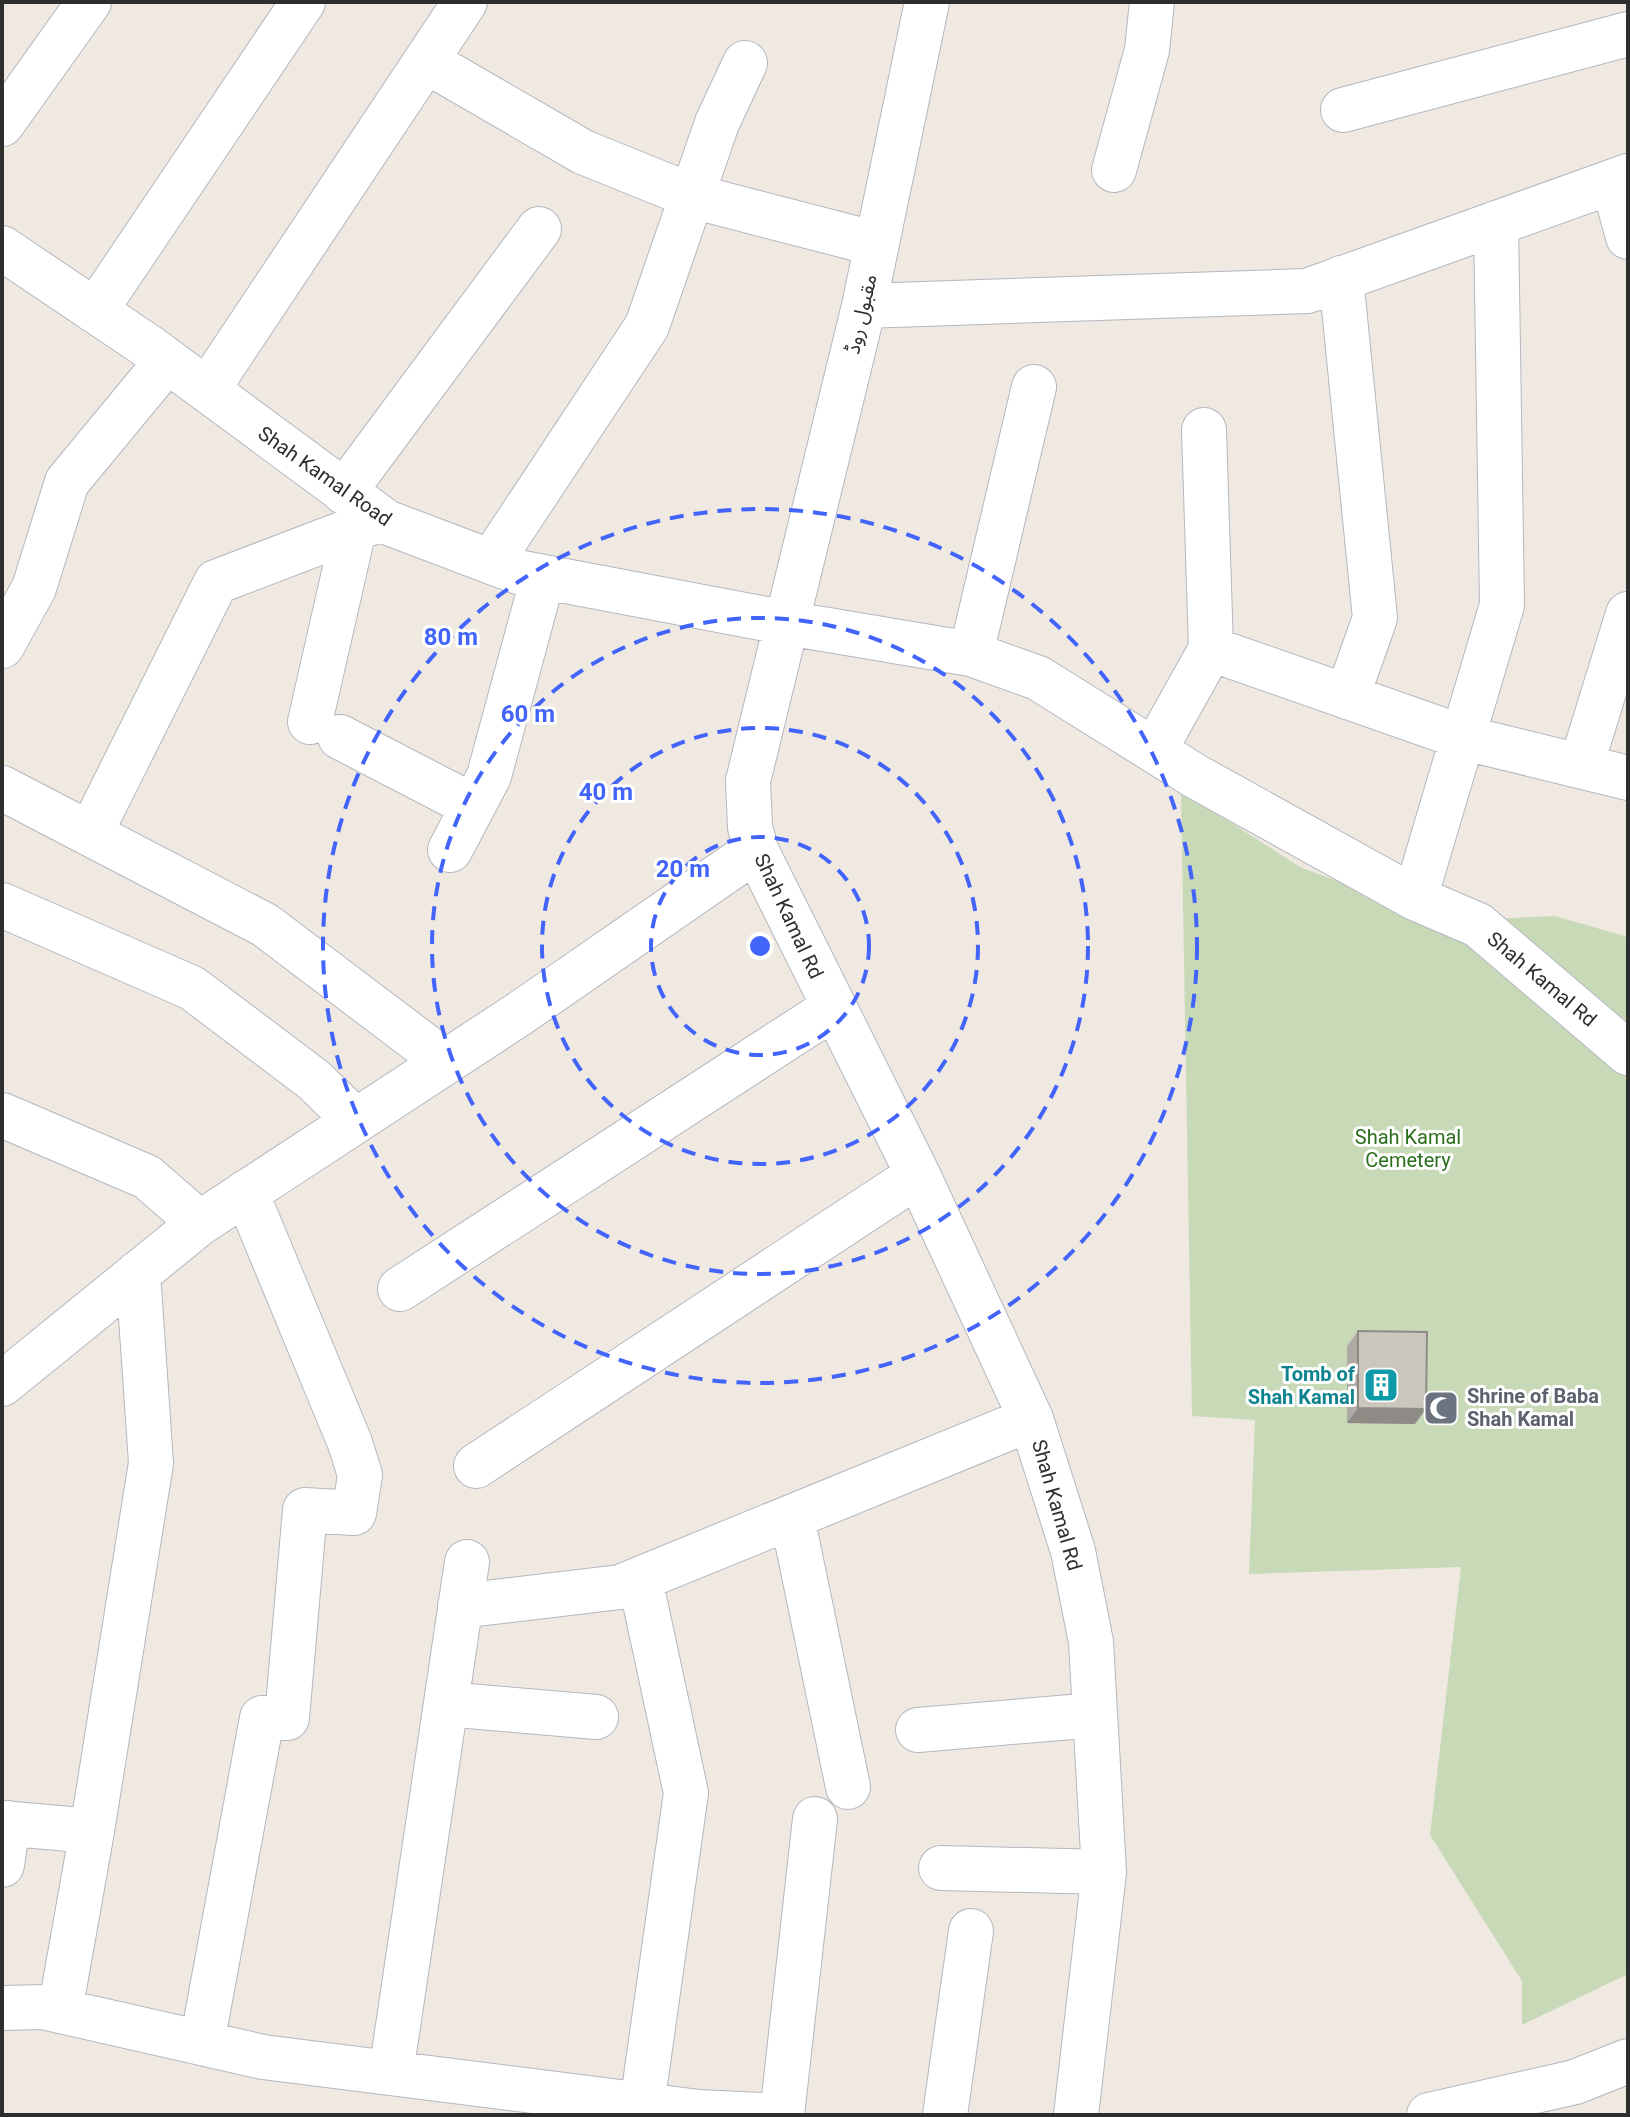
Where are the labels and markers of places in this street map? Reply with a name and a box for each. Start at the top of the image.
centre of rings [746,932,774,960]
place label: Tomb of Shah Kamal [1248,1362,1356,1409]
building icon: Tomb of Shah Kamal [1362,1366,1400,1404]
place label: Shrine of Baba Shah Kamal [1467,1384,1599,1431]
mosque icon: Shrine of Baba Shah Kamal [1422,1389,1460,1427]

